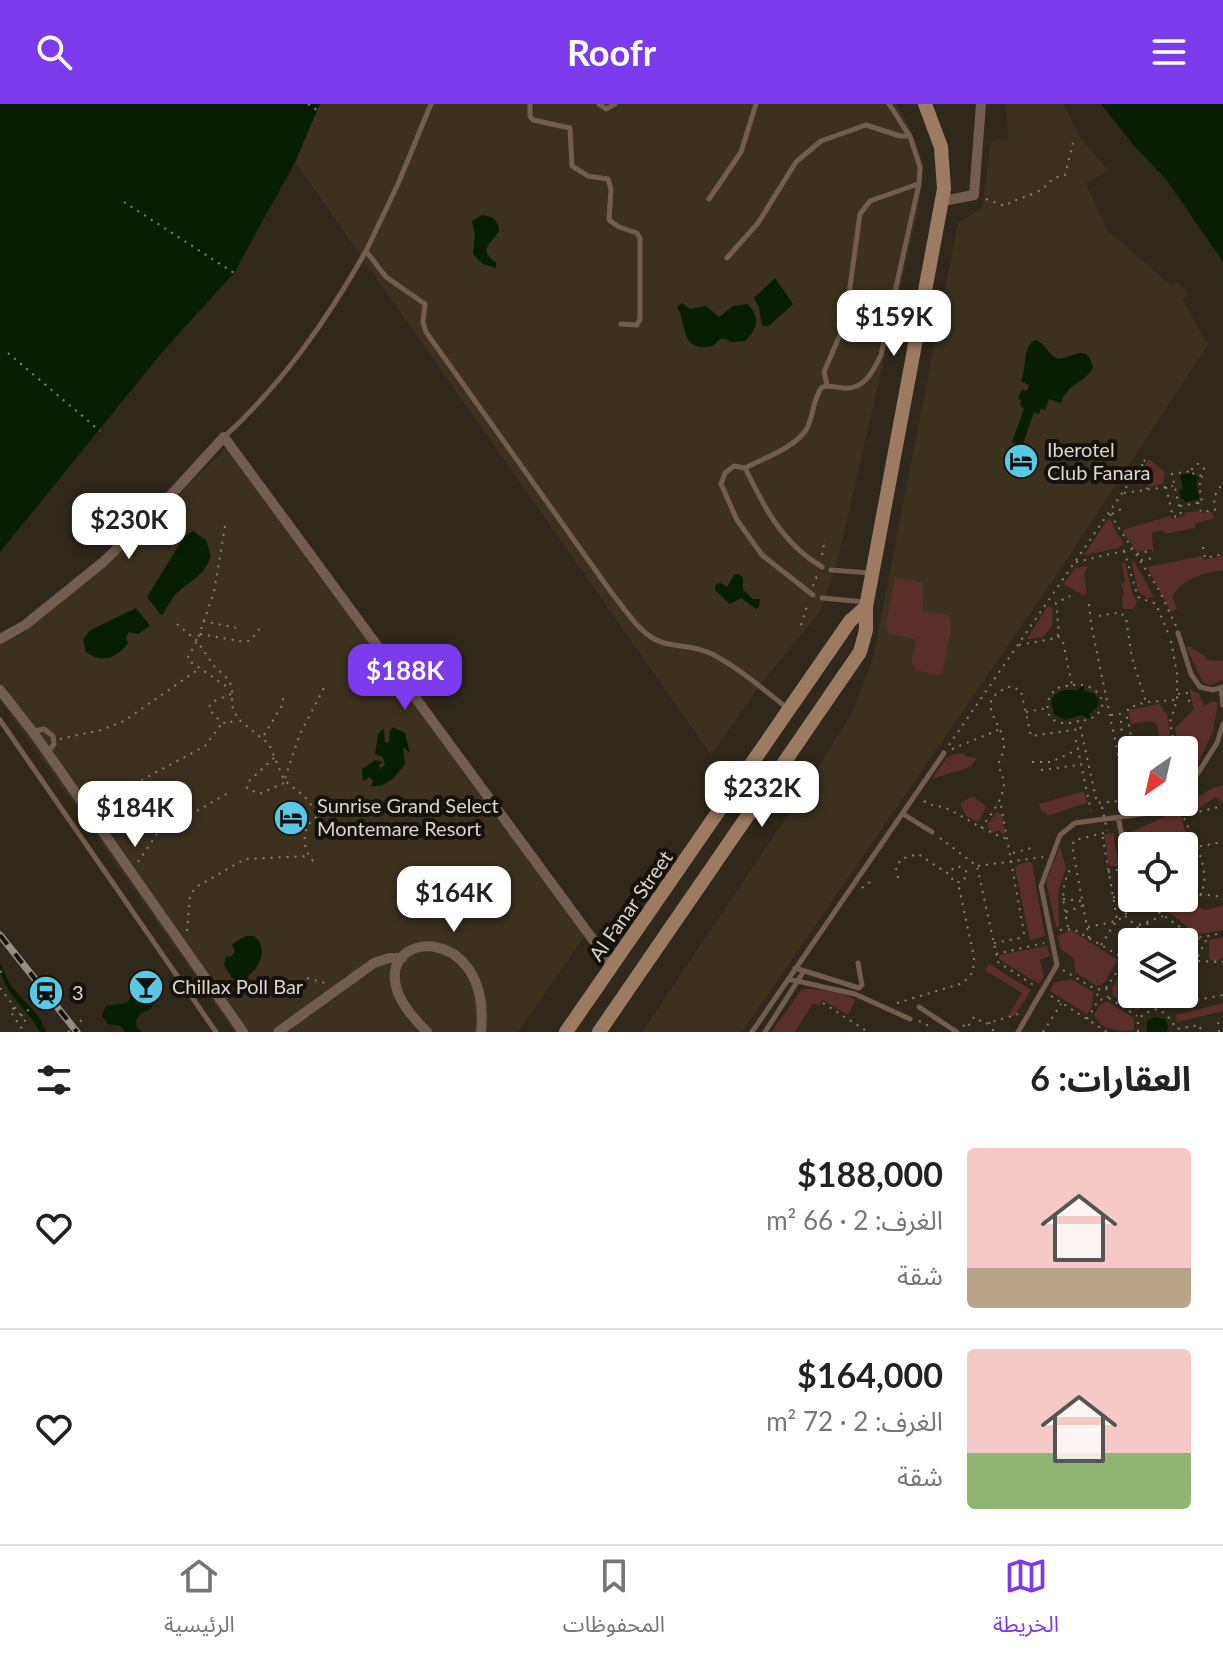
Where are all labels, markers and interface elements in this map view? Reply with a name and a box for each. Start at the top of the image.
icon: search [32,30,76,74]
text: Roofr [567,30,656,74]
icon: menu [1147,30,1191,74]
pin: $159K [838,290,950,358]
text: $159K [855,300,933,332]
place label: Iberotel Club Fanara [1047,437,1151,484]
hotel icon: Iberotel Club Fanara [1002,442,1040,480]
pin: $230K [73,493,185,561]
text: $230K [90,503,168,535]
pin: $188K [349,644,461,712]
text: $188K [366,654,444,686]
north arrow [1118,736,1198,816]
map controls [1118,736,1198,1008]
pin: $232K [706,761,818,829]
text: $232K [723,771,801,803]
pin: $184K [79,781,191,849]
text: $184K [96,791,174,823]
place label: Sunrise Grand Select Montemare Resort [317,793,499,840]
hotel icon: Sunrise Grand Select Montemare Resort [272,799,310,837]
button: locate [1118,832,1198,912]
street label: Al Fanar Street [583,846,677,965]
pin: $164K [398,866,510,934]
text: $164K [415,876,493,908]
button: layers [1118,928,1198,1008]
bar icon: Chillax Poll Bar [127,968,165,1006]
station icon: 3 [27,974,65,1012]
place label: Chillax Poll Bar [172,974,304,998]
place label: 3 [72,980,84,1004]
text: العقارات: 6 [1030,1057,1191,1098]
icon: filters [32,1058,76,1102]
text: $188,000 [797,1153,943,1194]
icon: home [1031,1180,1127,1276]
text: الغرف: 2 · 66 m² [766,1204,943,1236]
icon: heart [32,1206,76,1250]
text: شقة [897,1259,943,1291]
text: $164,000 [797,1354,943,1395]
icon: home [1031,1381,1127,1477]
text: الغرف: 2 · 72 m² [766,1405,943,1437]
icon: heart [32,1407,76,1451]
text: شقة [897,1460,943,1492]
tab: الرئيسية [164,1554,235,1648]
tab: المحفوظات [563,1554,665,1648]
tab: الخريطة [993,1554,1059,1648]

